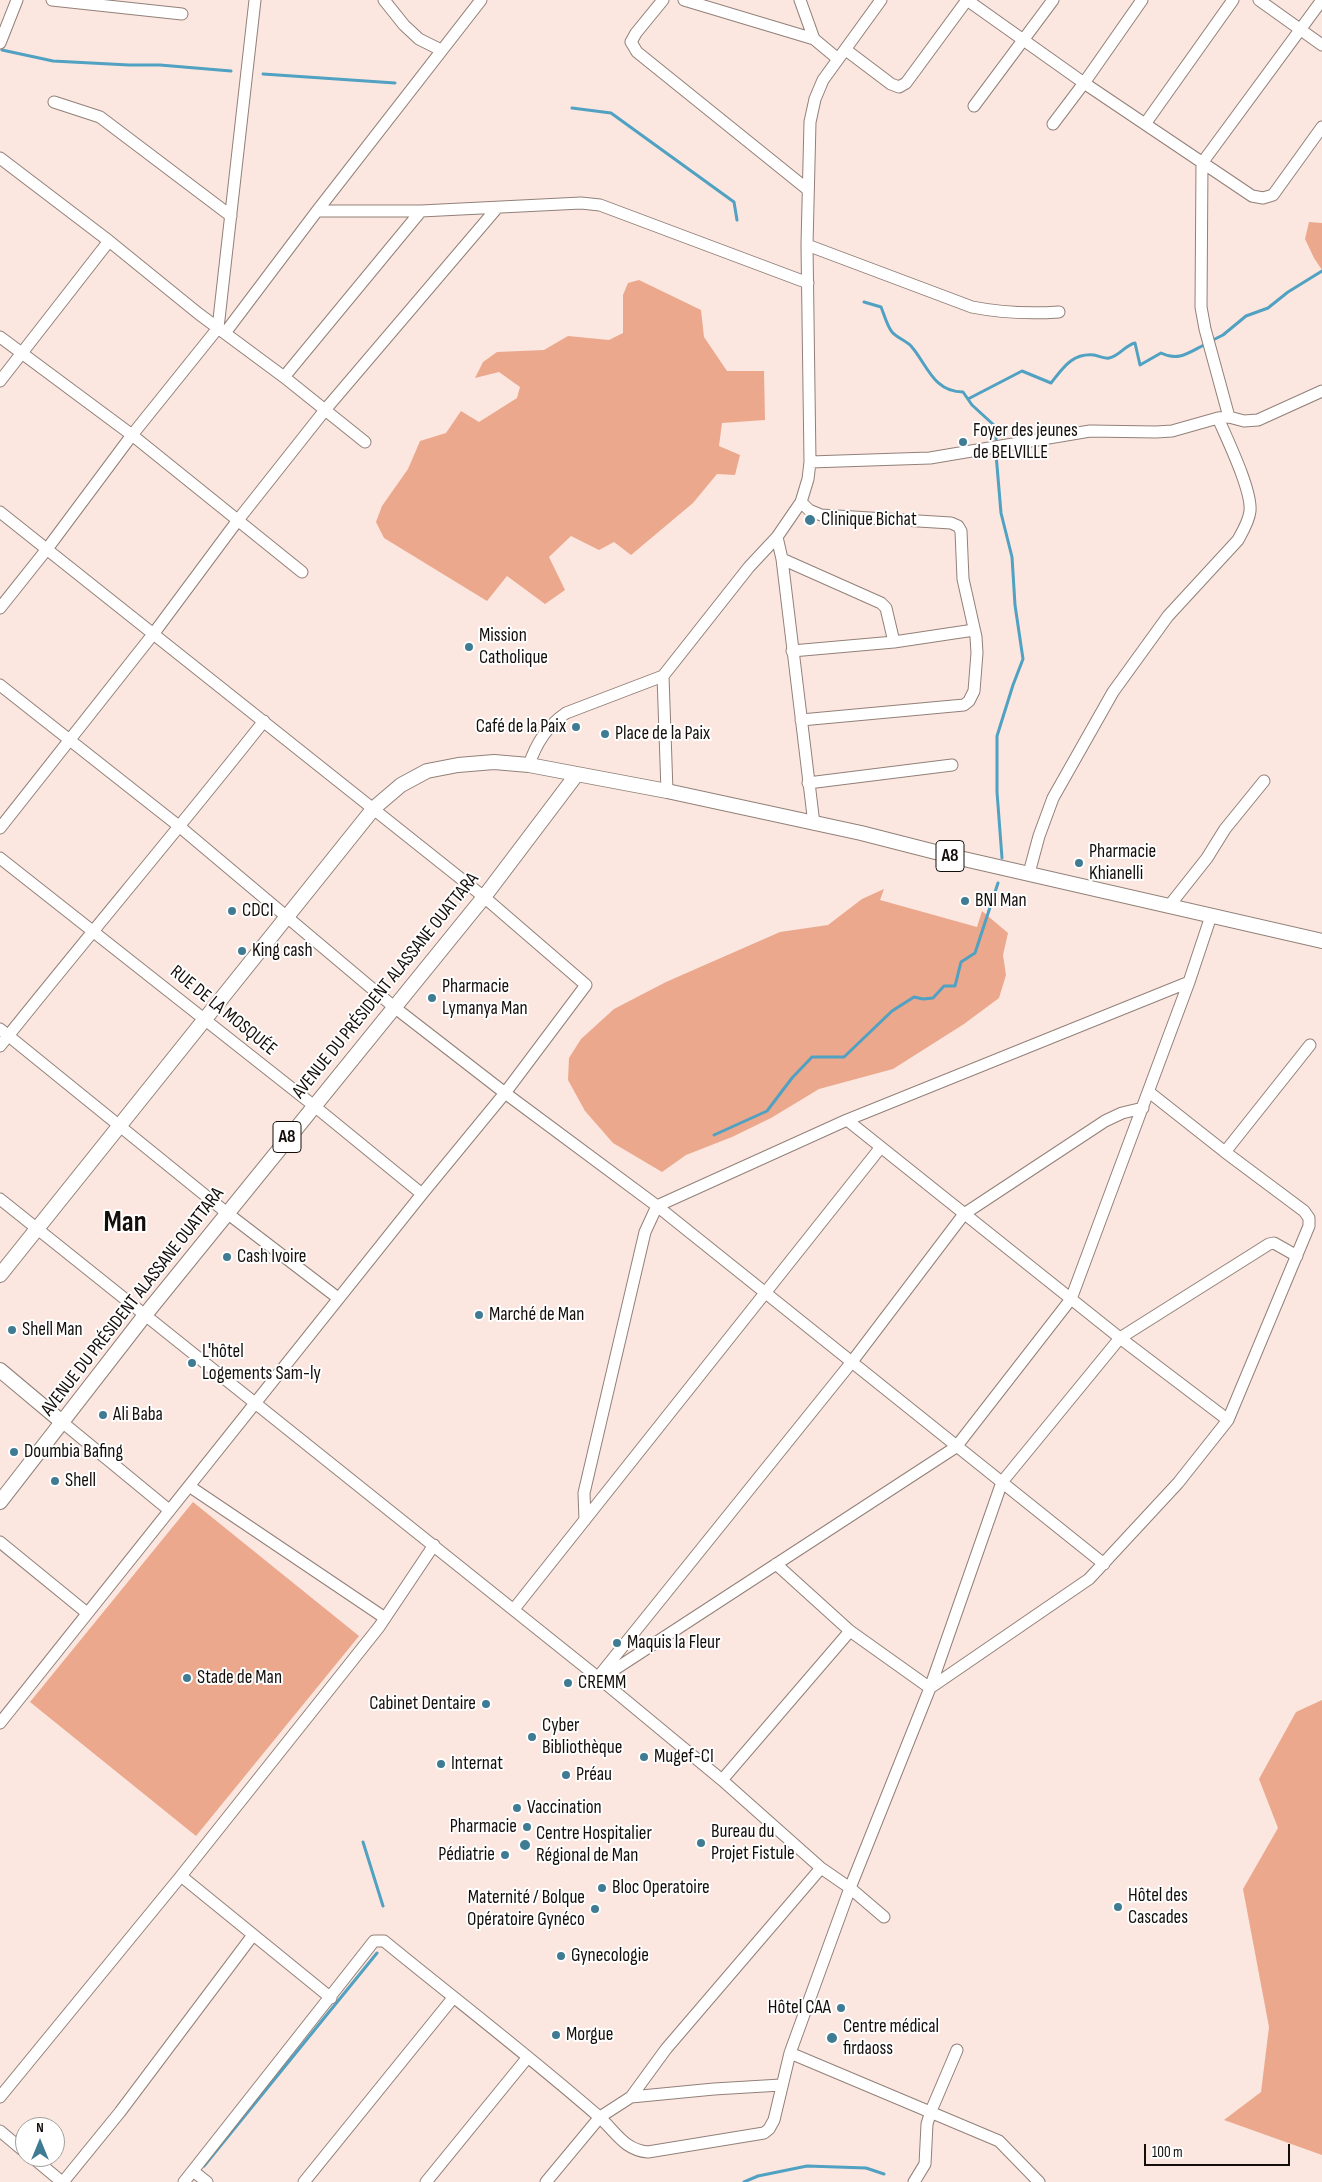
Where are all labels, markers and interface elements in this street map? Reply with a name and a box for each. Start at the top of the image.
place label: Foyer des jeunes de BELVILLE [973,420,1078,464]
marker: Foyer des jeunes de BELVILLE [957,436,969,448]
place label: Clinique Bichat [821,509,917,531]
marker: Clinique Bichat [803,513,817,527]
place label: Mission Catholique [479,625,548,669]
marker: Mission Catholique [463,641,475,653]
place label: Café de la Paix [476,716,566,738]
marker: Café de la Paix [570,721,582,733]
place label: Place de la Paix [615,723,710,745]
marker: Place de la Paix [599,728,611,740]
road number: A8 [936,840,964,871]
place label: Pharmacie Khianelli [1089,841,1156,885]
marker: Pharmacie Khianelli [1073,857,1085,869]
street label: AVENUE DU PRÉSIDENT ALASSANE OUATTARA [288,869,484,1103]
place label: BNI Man [975,890,1027,912]
marker: BNI Man [959,895,971,907]
place label: CDCI [242,900,274,922]
marker: CDCI [226,905,238,917]
place label: King cash [252,940,313,962]
marker: King cash [236,945,248,957]
street label: RUE DE LA MOSQUÉE [165,961,281,1061]
place label: Pharmacie Lymanya Man [442,976,528,1020]
marker: Pharmacie Lymanya Man [426,992,438,1004]
road number: A8 [273,1122,301,1152]
street label: AVENUE DU PRÉSIDENT ALASSANE OUATTARA [37,1183,229,1421]
district label: Man [103,1207,147,1241]
place label: Cash Ivoire [237,1246,306,1268]
marker: Cash Ivoire [221,1251,233,1263]
place label: Marché de Man [489,1304,584,1326]
marker: Marché de Man [473,1309,485,1321]
place label: Shell Man [22,1319,83,1341]
marker: Shell Man [6,1324,18,1336]
place label: L'hôtel Logements Sam-ly [202,1341,321,1385]
marker: L'hôtel Logements Sam-ly [186,1357,198,1369]
place label: Ali Baba [113,1404,163,1426]
marker: Ali Baba [97,1409,109,1421]
place label: Doumbia Bafing [24,1441,123,1463]
marker: Doumbia Bafing [8,1446,20,1458]
place label: Shell [65,1470,96,1492]
marker: Shell [49,1475,61,1487]
place label: Maquis la Fleur [627,1632,720,1654]
marker: Maquis la Fleur [611,1637,623,1649]
place label: Stade de Man [197,1667,282,1689]
marker: Stade de Man [181,1672,193,1684]
place label: CREMM [578,1672,626,1694]
marker: CREMM [562,1677,574,1689]
place label: Cabinet Dentaire [369,1693,476,1715]
marker: Cabinet Dentaire [480,1698,492,1710]
place label: Cyber Bibliothèque [542,1715,622,1759]
marker: Cyber Bibliothèque [526,1731,538,1743]
place label: Mugef-CI [654,1746,714,1768]
marker: Mugef-CI [638,1751,650,1763]
place label: Internat [451,1753,503,1775]
marker: Internat [435,1758,447,1770]
place label: Préau [576,1764,612,1786]
marker: Préau [560,1769,572,1781]
place label: Vaccination [527,1797,602,1819]
marker: Vaccination [511,1802,523,1814]
place label: Pharmacie [450,1816,517,1838]
marker: Pharmacie [521,1821,533,1833]
place label: Bureau du Projet Fistule [711,1821,795,1865]
place label: Centre Hospitalier Régional de Man [536,1823,652,1867]
marker: Bureau du Projet Fistule [695,1837,707,1849]
marker: Centre Hospitalier Régional de Man [518,1838,532,1852]
place label: Pédiatrie [438,1844,495,1866]
marker: Pédiatrie [499,1849,511,1861]
place label: Bloc Operatoire [612,1877,710,1899]
marker: Bloc Operatoire [596,1882,608,1894]
place label: Hôtel des Cascades [1128,1885,1188,1929]
place label: Maternité / Bolque Opératoire Gynéco [467,1887,585,1931]
marker: Hôtel des Cascades [1112,1901,1124,1913]
marker: Maternité / Bolque Opératoire Gynéco [589,1903,601,1915]
place label: Gynecologie [571,1945,649,1967]
marker: Gynecologie [555,1950,567,1962]
place label: Hôtel CAA [768,1997,831,2019]
marker: Hôtel CAA [835,2002,847,2014]
place label: Centre médical firdaoss [843,2016,939,2060]
place label: Morgue [566,2024,613,2046]
marker: Morgue [550,2029,562,2041]
marker: Centre médical firdaoss [825,2031,839,2045]
north arrow [15,2117,65,2167]
text: N [36,2119,44,2136]
scale bar [1147,2134,1293,2166]
text: 100 m [1152,2143,1183,2162]

